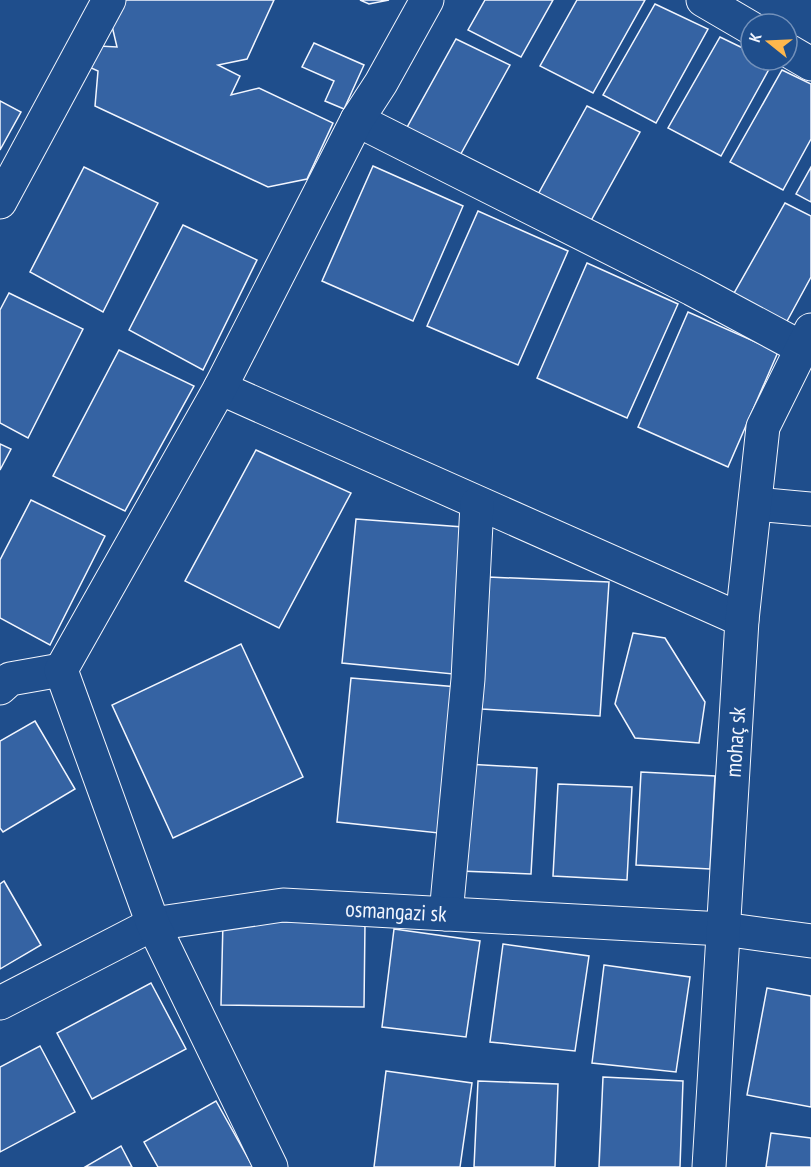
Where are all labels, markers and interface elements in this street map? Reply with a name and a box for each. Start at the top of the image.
north arrow [739,12,799,72]
text: K [744,30,766,44]
street label: mohaç sk [719,705,751,778]
street label: osmangazi sk [345,894,448,928]

